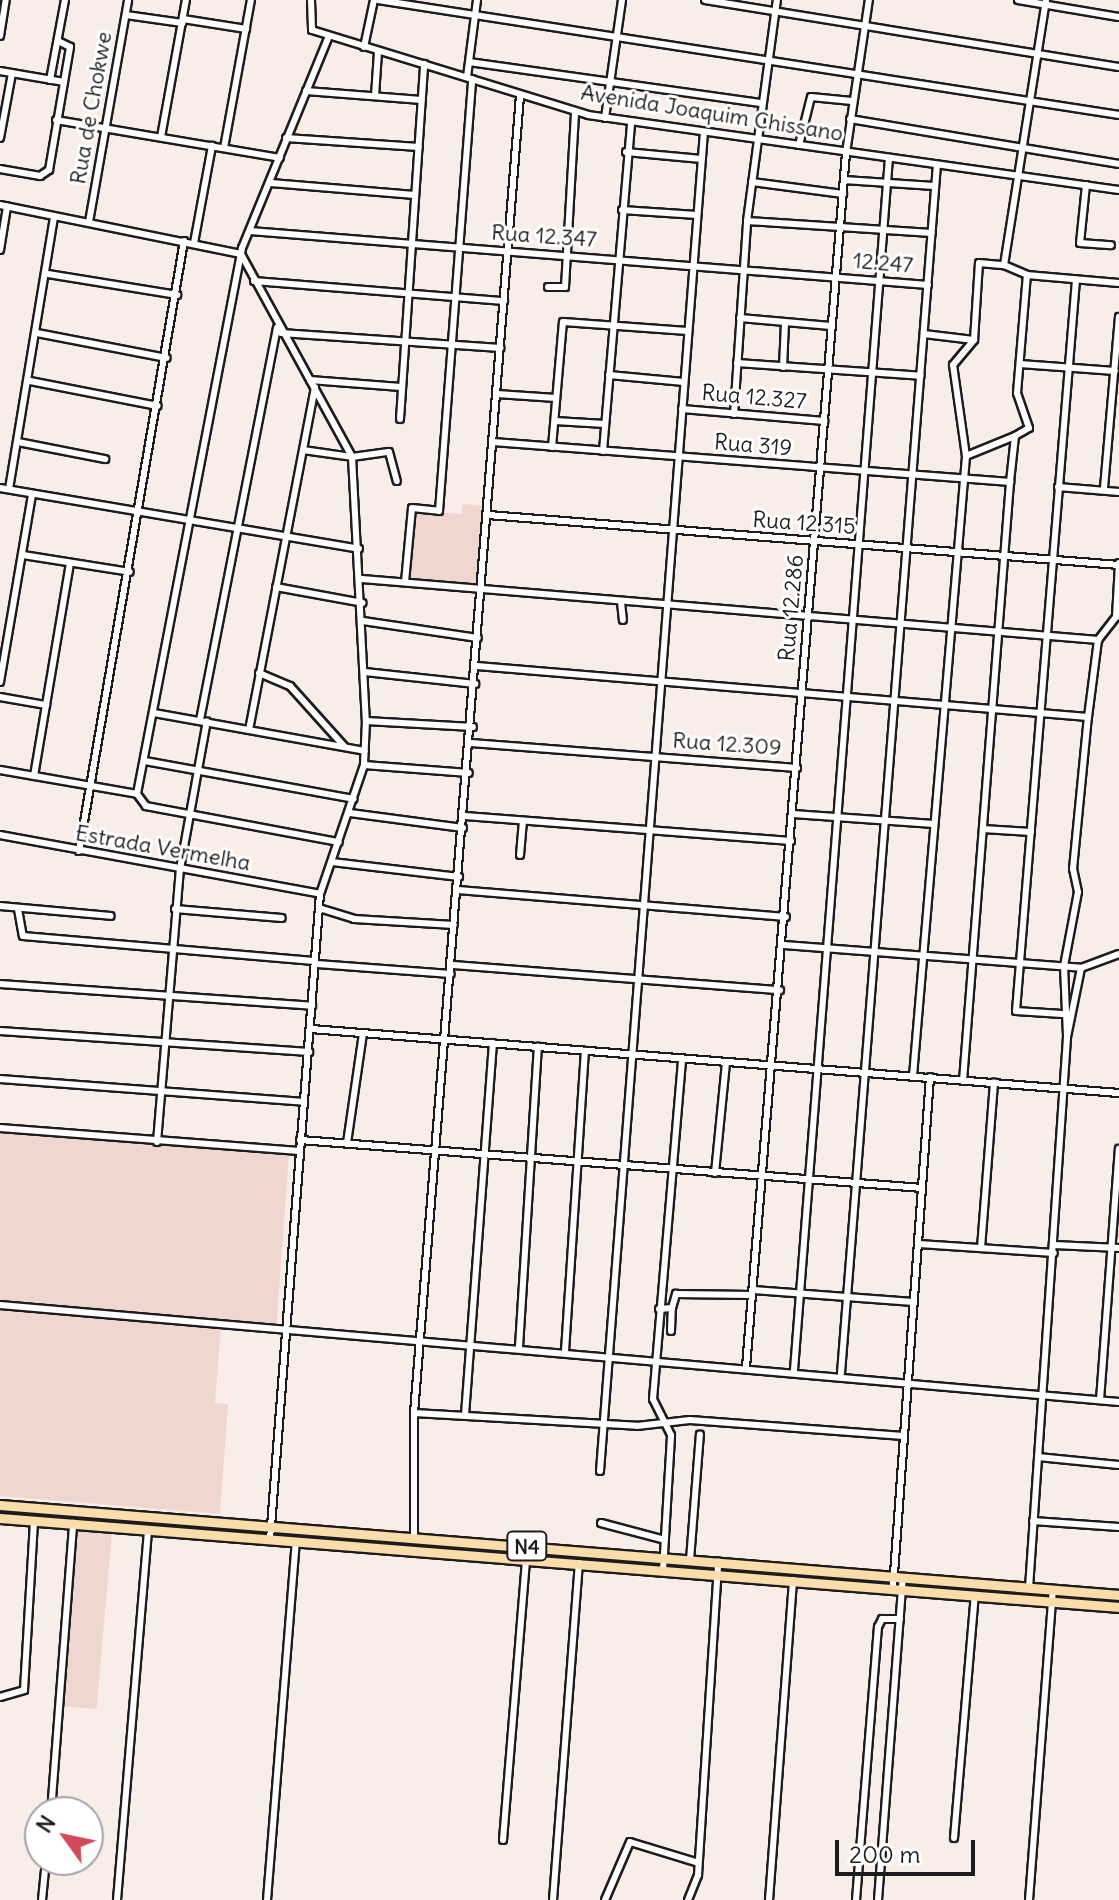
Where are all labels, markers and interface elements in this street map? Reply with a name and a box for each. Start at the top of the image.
street label: Rua de Chokwe [65,30,117,186]
street label: Avenida Joaquim Chissano [579,79,845,147]
street label: Rua 12.347 [490,219,598,253]
street label: 12.247 [852,247,914,279]
street label: Rua 12.327 [701,379,807,415]
street label: Rua 319 [713,428,793,462]
street label: Rua 12.315 [752,506,856,540]
street label: Rua 12.286 [773,553,809,663]
street label: Rua 12.309 [672,727,782,761]
street label: Estrada Vermelha [73,820,253,876]
road number: N4 [505,1530,549,1562]
north arrow [24,1796,104,1876]
text: N [30,1810,61,1838]
scale bar [839,1824,979,1874]
text: 200 m [849,1839,921,1869]

